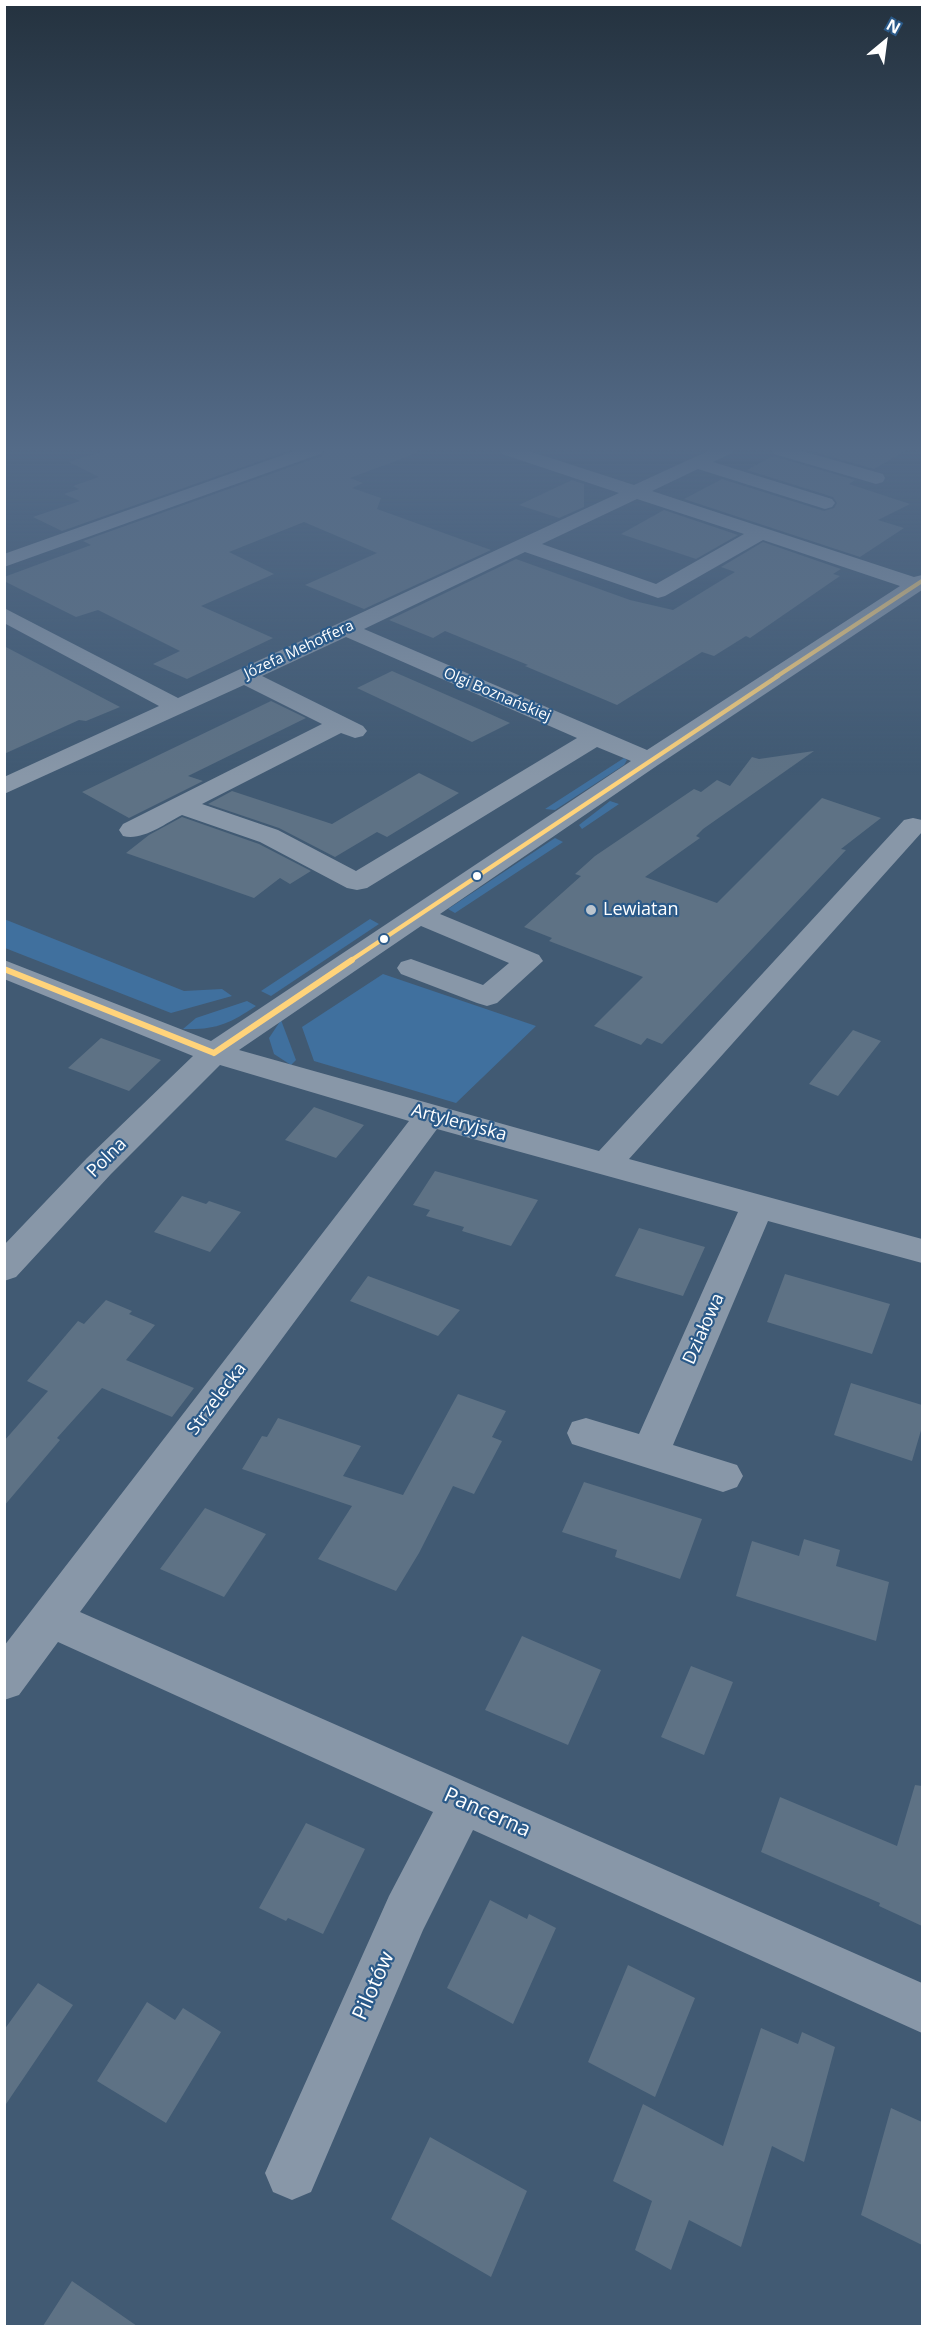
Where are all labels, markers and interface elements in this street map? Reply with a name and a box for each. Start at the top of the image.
north arrow [855,12,915,72]
text: N [883,13,905,39]
street label: Józefa Mehoffera [241,617,357,683]
street label: Olgi Boznańskiej [441,664,553,726]
unlabelled marker [471,870,483,882]
place label: Lewiatan [603,899,678,921]
marker: Lewiatan [584,903,598,917]
unlabelled marker [378,933,390,945]
street label: Artyleryjska [409,1100,509,1146]
street label: Polna [83,1134,131,1182]
street label: Działowa [679,1290,729,1368]
street label: Strzelecka [183,1359,251,1439]
street label: Pancerna [440,1783,534,1843]
street label: Pilotów [348,1948,400,2024]

